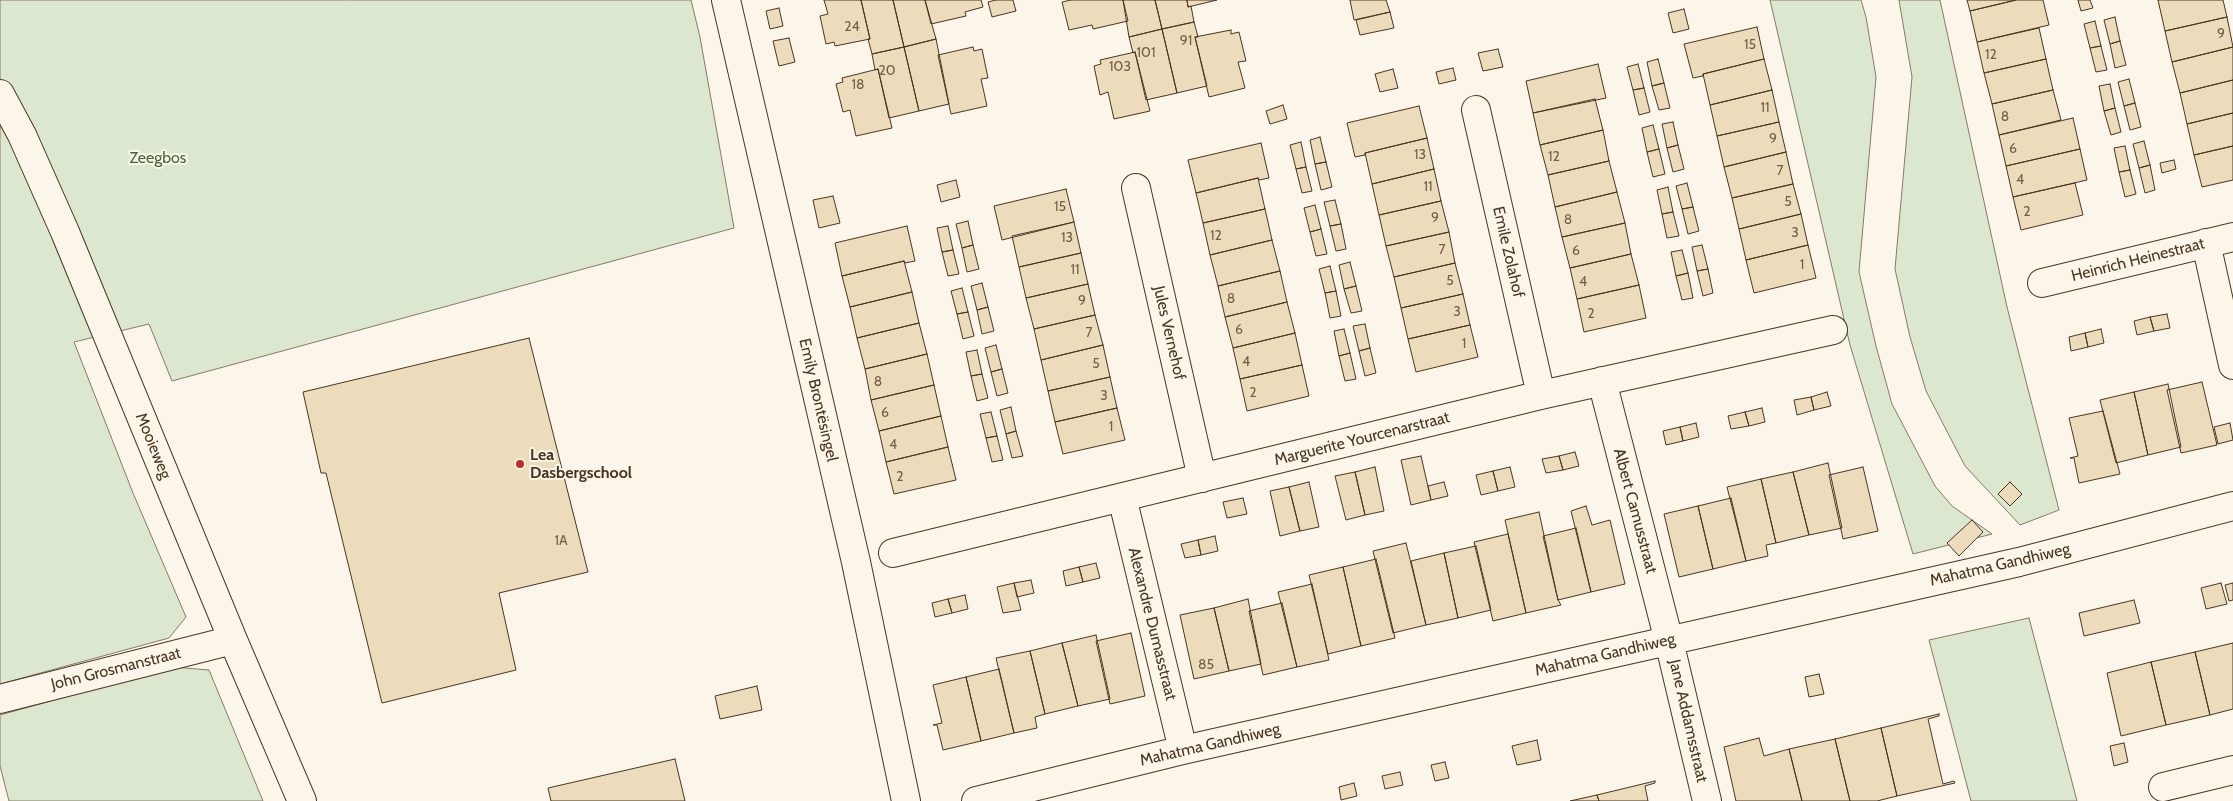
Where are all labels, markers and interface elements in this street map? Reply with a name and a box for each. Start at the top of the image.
house number: 24 [844,19,860,35]
house number: 9 [2217,26,2225,42]
house number: 91 [1180,33,1192,49]
house number: 15 [1744,37,1756,53]
house number: 101 [1137,45,1155,61]
house number: 12 [1985,47,1997,63]
house number: 103 [1109,59,1131,75]
house number: 20 [878,63,896,79]
house number: 18 [851,77,865,93]
house number: 11 [1760,100,1770,116]
house number: 8 [2001,109,2009,125]
house number: 9 [1769,131,1777,147]
house number: 6 [2009,141,2017,157]
house number: 13 [1414,147,1426,163]
park label: Zeegbos [130,148,186,168]
house number: 12 [1548,149,1560,165]
house number: 7 [1776,163,1784,179]
house number: 4 [2016,172,2024,188]
house number: 11 [1423,179,1433,195]
house number: 5 [1784,194,1792,210]
house number: 15 [1054,199,1066,215]
house number: 2 [2023,204,2031,220]
street label: Emile Zolahof [1488,205,1528,299]
house number: 9 [1431,210,1439,226]
house number: 8 [1564,212,1572,228]
house number: 3 [1791,225,1799,241]
house number: 12 [1210,228,1222,244]
house number: 13 [1061,230,1073,246]
street label: Heinrich Heinestraat [2069,234,2207,286]
house number: 7 [1438,242,1446,258]
house number: 6 [1572,243,1580,259]
house number: 1 [1800,257,1804,273]
house number: 11 [1070,262,1080,278]
house number: 5 [1446,273,1454,289]
house number: 4 [1579,274,1587,290]
street label: Jules Vernehof [1149,284,1189,382]
house number: 8 [1227,291,1235,307]
house number: 9 [1078,293,1086,309]
house number: 3 [1453,304,1461,320]
house number: 2 [1587,306,1595,322]
house number: 6 [1235,322,1243,338]
house number: 7 [1085,325,1093,341]
house number: 1 [1462,336,1466,352]
street label: Emily Brontësingel [794,337,842,463]
house number: 4 [1242,354,1250,370]
house number: 5 [1092,356,1100,372]
house number: 8 [874,374,882,390]
house number: 2 [1249,385,1257,401]
house number: 3 [1100,388,1108,404]
house number: 6 [881,405,889,421]
street label: Marguerite Yourcenarstraat [1272,408,1452,470]
street label: Mooieweg [131,410,175,482]
house number: 1 [1109,419,1113,435]
house number: 4 [889,437,897,453]
place label: Lea Dasbergschool [530,445,632,483]
street label: Albert Camusstraat [1609,446,1661,576]
marker: Lea Dasbergschool [514,458,526,470]
house number: 2 [896,469,904,485]
house number: 1A [554,533,568,549]
street label: Mahatma Gandhiweg [1928,540,2072,590]
street label: Alexandre Dumasstraat [1124,545,1180,703]
street label: Mahatma Gandhiweg [1533,630,1677,680]
street label: John Grosmanstraat [49,644,183,694]
house number: 85 [1198,657,1214,673]
street label: Jane Addamsstraat [1665,658,1711,784]
street label: Mahatma Gandhiweg [1138,720,1282,770]

